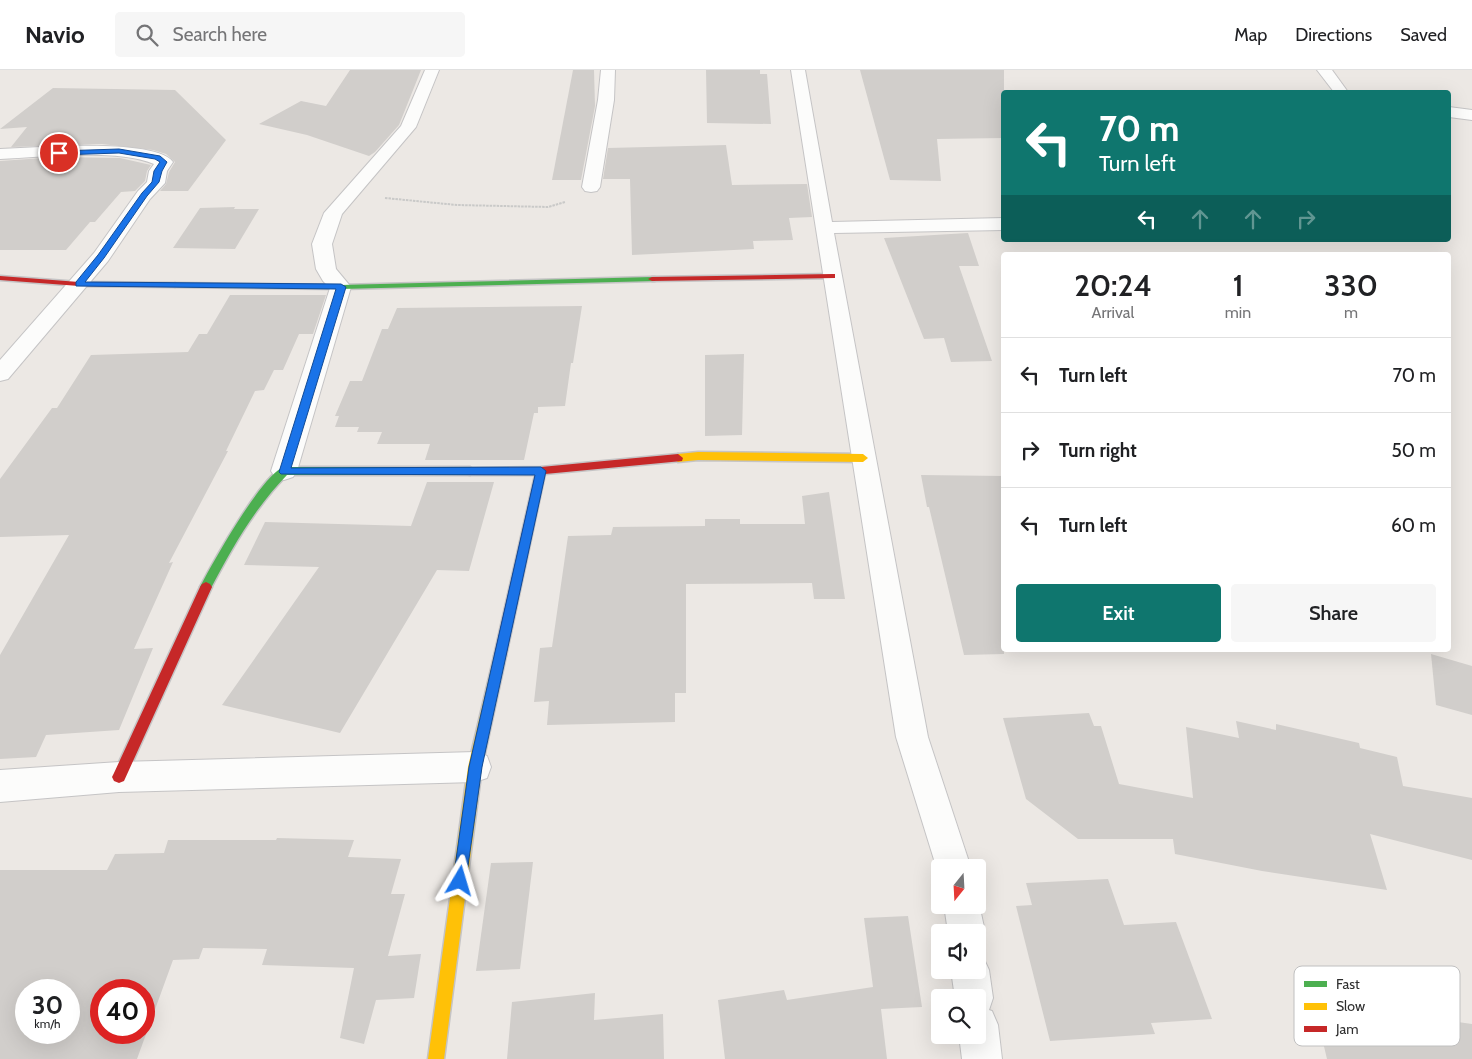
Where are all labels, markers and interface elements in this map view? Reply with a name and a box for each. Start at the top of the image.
search box [115,12,465,57]
text: Navio [25,20,85,49]
icon: search [133,21,161,49]
text: Search here [173,23,267,46]
text: Map [1234,24,1267,46]
text: Directions [1295,24,1372,46]
text: Saved [1400,24,1447,46]
text: 70 m [1099,107,1180,150]
icon: left [1016,110,1081,175]
pin [38,132,80,174]
icon: arrive [45,139,73,167]
text: Turn left [1099,150,1176,177]
icon: left [1133,205,1161,233]
icon: ahead [1186,205,1214,233]
icon: ahead [1239,205,1267,233]
icon: right [1292,205,1320,233]
text: 20:24 [1074,267,1152,304]
text: 1 [1233,267,1243,304]
text: 330 [1324,267,1378,304]
text: Arrival [1092,303,1134,322]
text: min [1225,303,1251,322]
text: m [1344,303,1358,322]
icon: left [1016,361,1044,389]
text: Turn left [1059,364,1127,387]
text: 70 m [1392,364,1436,387]
icon: right [1016,436,1044,464]
text: Turn right [1059,439,1137,462]
text: 50 m [1392,439,1436,462]
icon: left [1016,511,1044,539]
text: Turn left [1059,514,1127,537]
text: 60 m [1391,514,1436,537]
button: Exit [1016,584,1221,642]
button: Share [1231,584,1436,642]
position arrow [433,854,485,906]
north arrow [931,859,986,914]
map controls [931,859,986,1044]
button: sound [931,924,986,979]
legend [1294,966,1460,1046]
text: Fast [1336,975,1360,993]
speed limit sign: 40 [90,979,155,1044]
button: search [931,989,986,1044]
text: 30 [32,990,63,1020]
text: Slow [1336,997,1365,1015]
text: km/h [34,1016,61,1031]
text: Jam [1335,1020,1358,1038]

